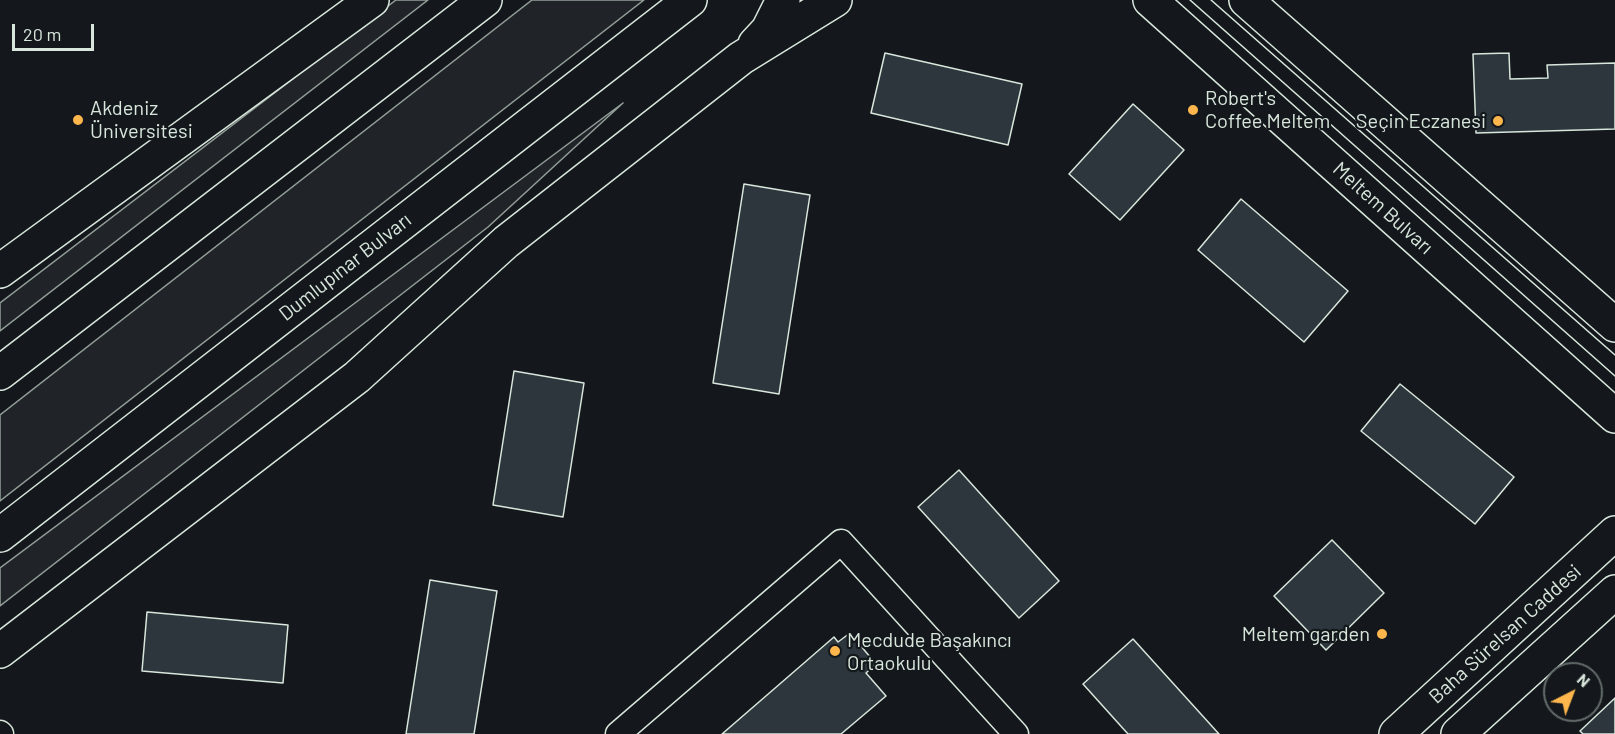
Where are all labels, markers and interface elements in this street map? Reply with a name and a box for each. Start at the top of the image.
scale bar [15,12,98,50]
text: 20 m [23,23,61,45]
place label: Robert's Coffee Meltem [1205,86,1330,133]
place label: Akdeniz Üniversitesi [90,96,193,143]
marker: Robert's Coffee Meltem [1186,103,1200,117]
place label: Seçin Eczanesi [1356,109,1486,133]
marker: Akdeniz Üniversitesi [71,113,85,127]
marker: Seçin Eczanesi [1491,114,1505,128]
street label: Meltem Bulvarı [1328,157,1438,259]
street label: Dumlupınar Bulvarı [274,208,416,326]
street label: Baha Sürelsan Caddesi [1424,559,1586,709]
place label: Meltem garden [1242,622,1370,646]
marker: Meltem garden [1375,627,1389,641]
place label: Mecdude Başakıncı Ortaokulu [847,628,1012,675]
marker: Mecdude Başakıncı Ortaokulu [828,644,842,658]
north arrow [1543,662,1603,722]
text: N [1574,669,1594,690]

